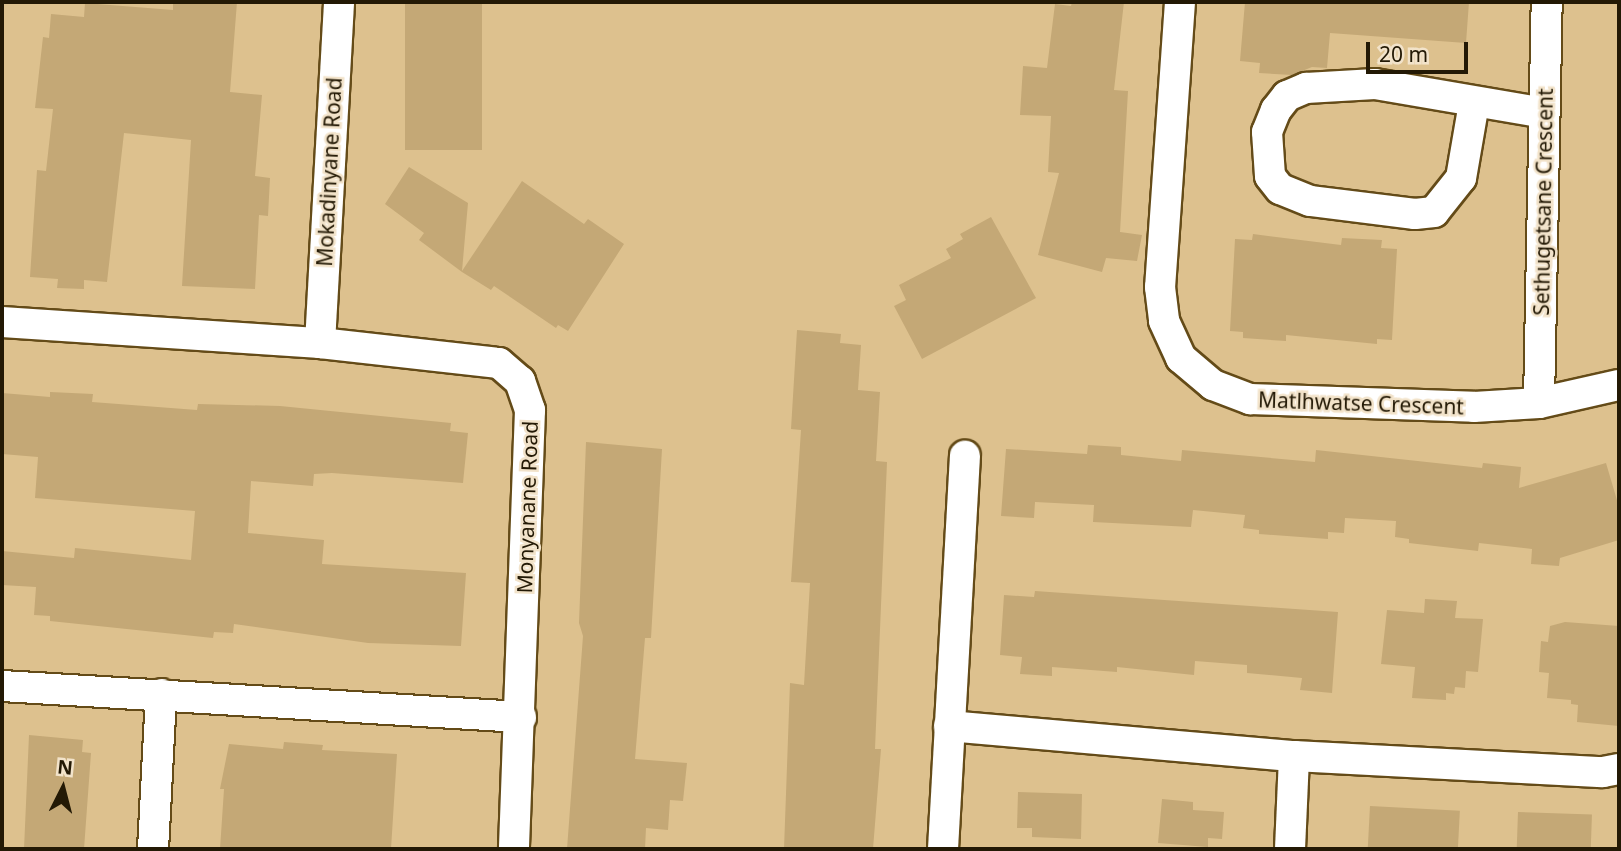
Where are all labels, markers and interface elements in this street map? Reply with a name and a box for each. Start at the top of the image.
scale bar [1369,28,1470,72]
text: 20 m [1379,40,1428,68]
street label: Mokadinyane Road [311,77,347,267]
street label: Sethugetsane Crescent [1528,88,1558,316]
street label: Matlhwatse Crescent [1258,387,1464,419]
street label: Monyanane Road [511,420,543,594]
north arrow [28,753,98,823]
text: N [56,753,74,781]

